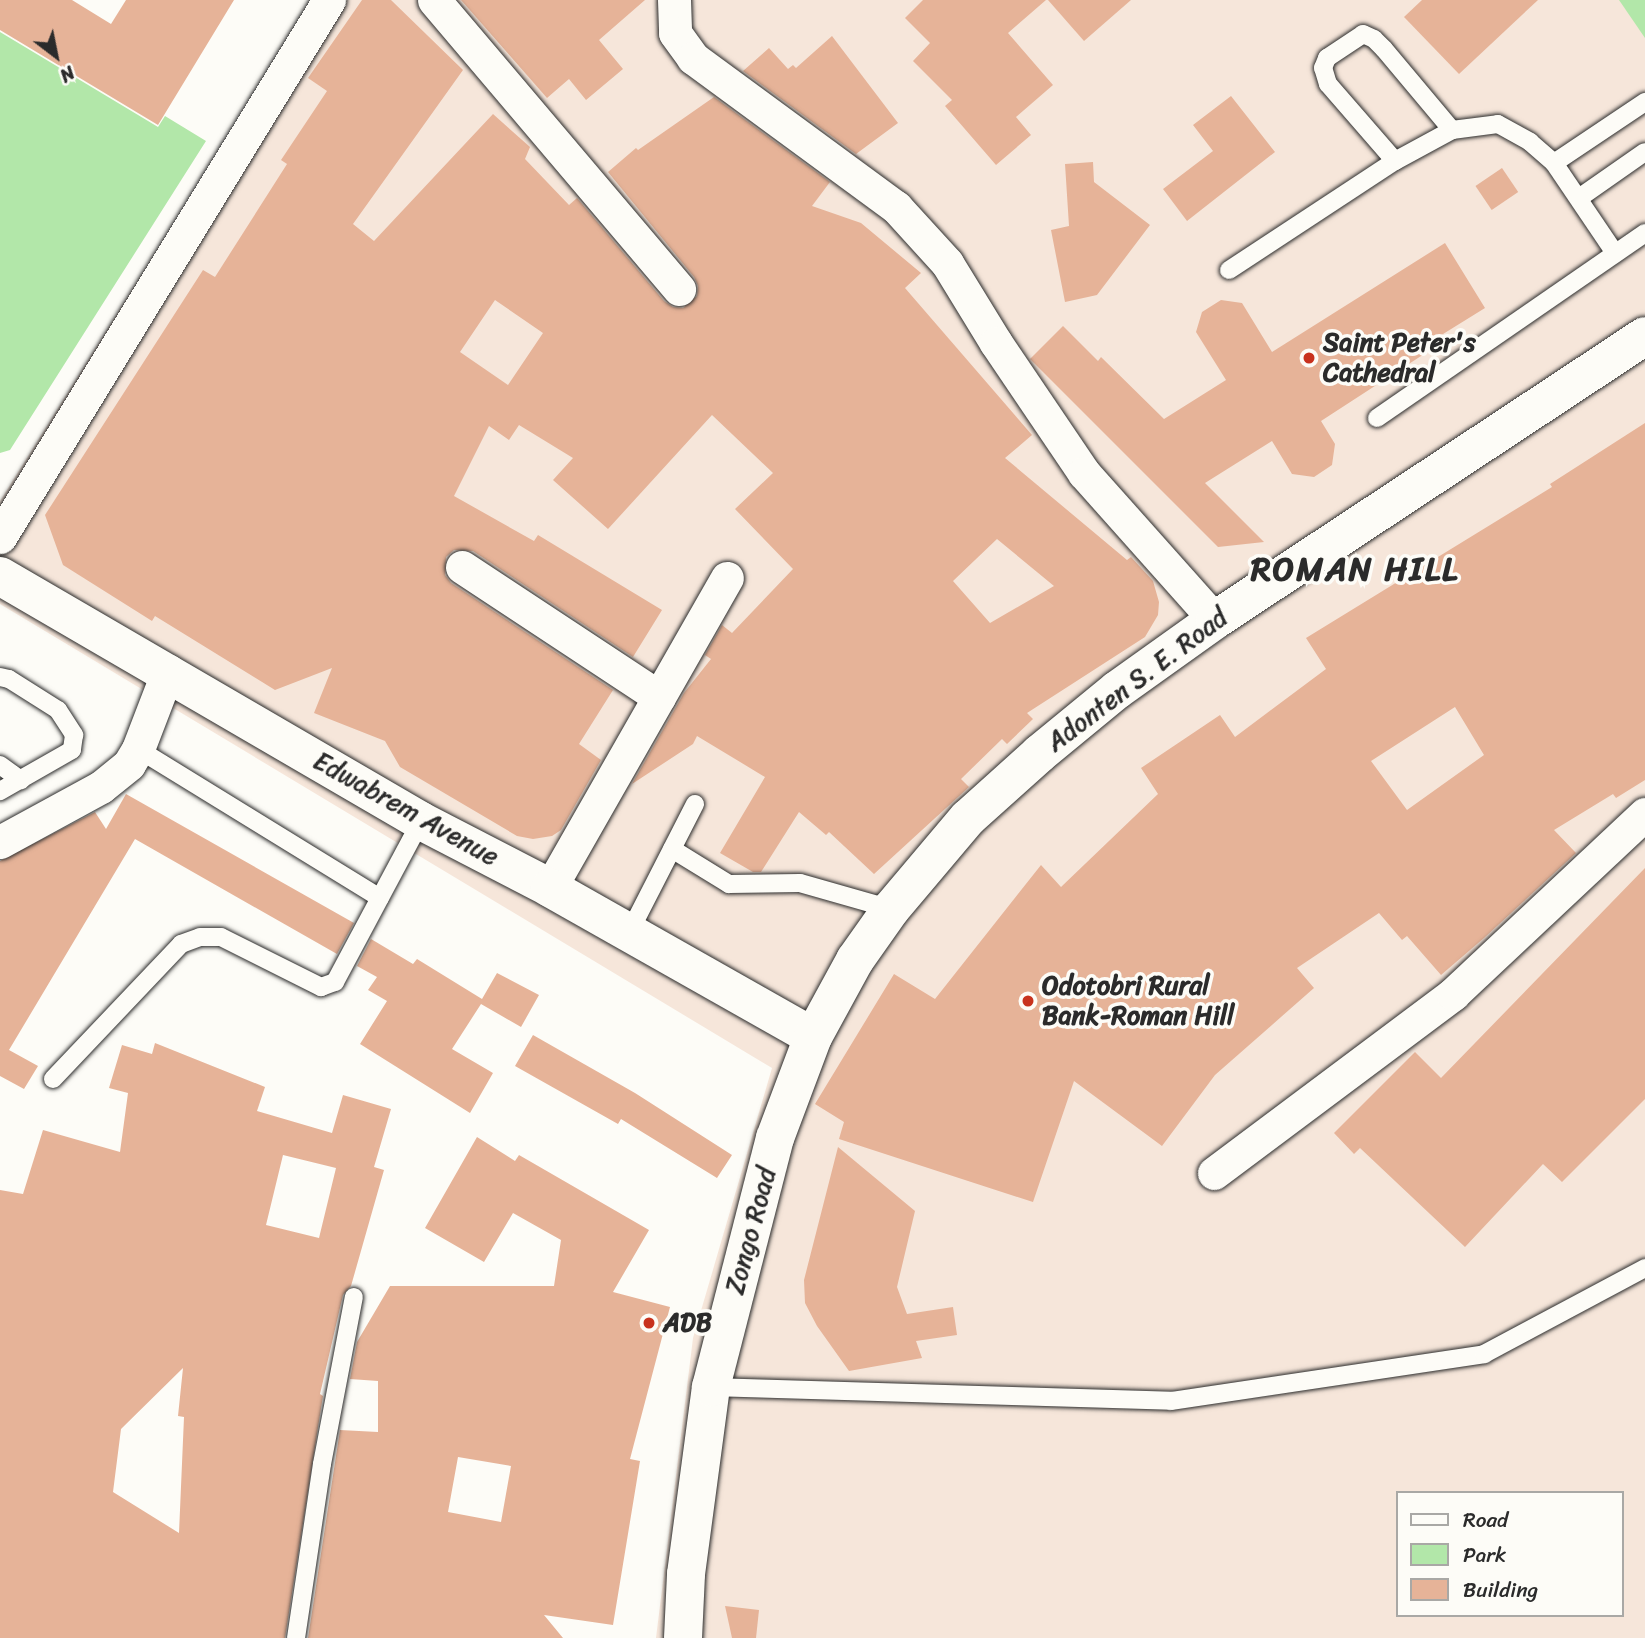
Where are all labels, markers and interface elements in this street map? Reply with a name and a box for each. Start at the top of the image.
north arrow [21,21,91,91]
text: N [53,57,82,92]
place label: Saint Peter's Cathedral [1323,327,1477,388]
marker: Saint Peter's Cathedral [1301,350,1317,366]
district label: ROMAN HILL [1251,550,1459,590]
street label: Adonten S. E. Road [1040,602,1234,758]
street label: Edwabrem Avenue [308,745,504,873]
place label: Odotobri Rural Bank-Roman Hill [1042,970,1235,1032]
marker: Odotobri Rural Bank-Roman Hill [1020,993,1036,1009]
street label: Zongo Road [719,1164,783,1298]
place label: ADB [663,1307,712,1339]
marker: ADB [641,1315,657,1331]
legend [1396,1491,1624,1617]
text: Road [1463,1501,1508,1539]
text: Park [1463,1536,1506,1574]
text: Building [1463,1571,1538,1609]

